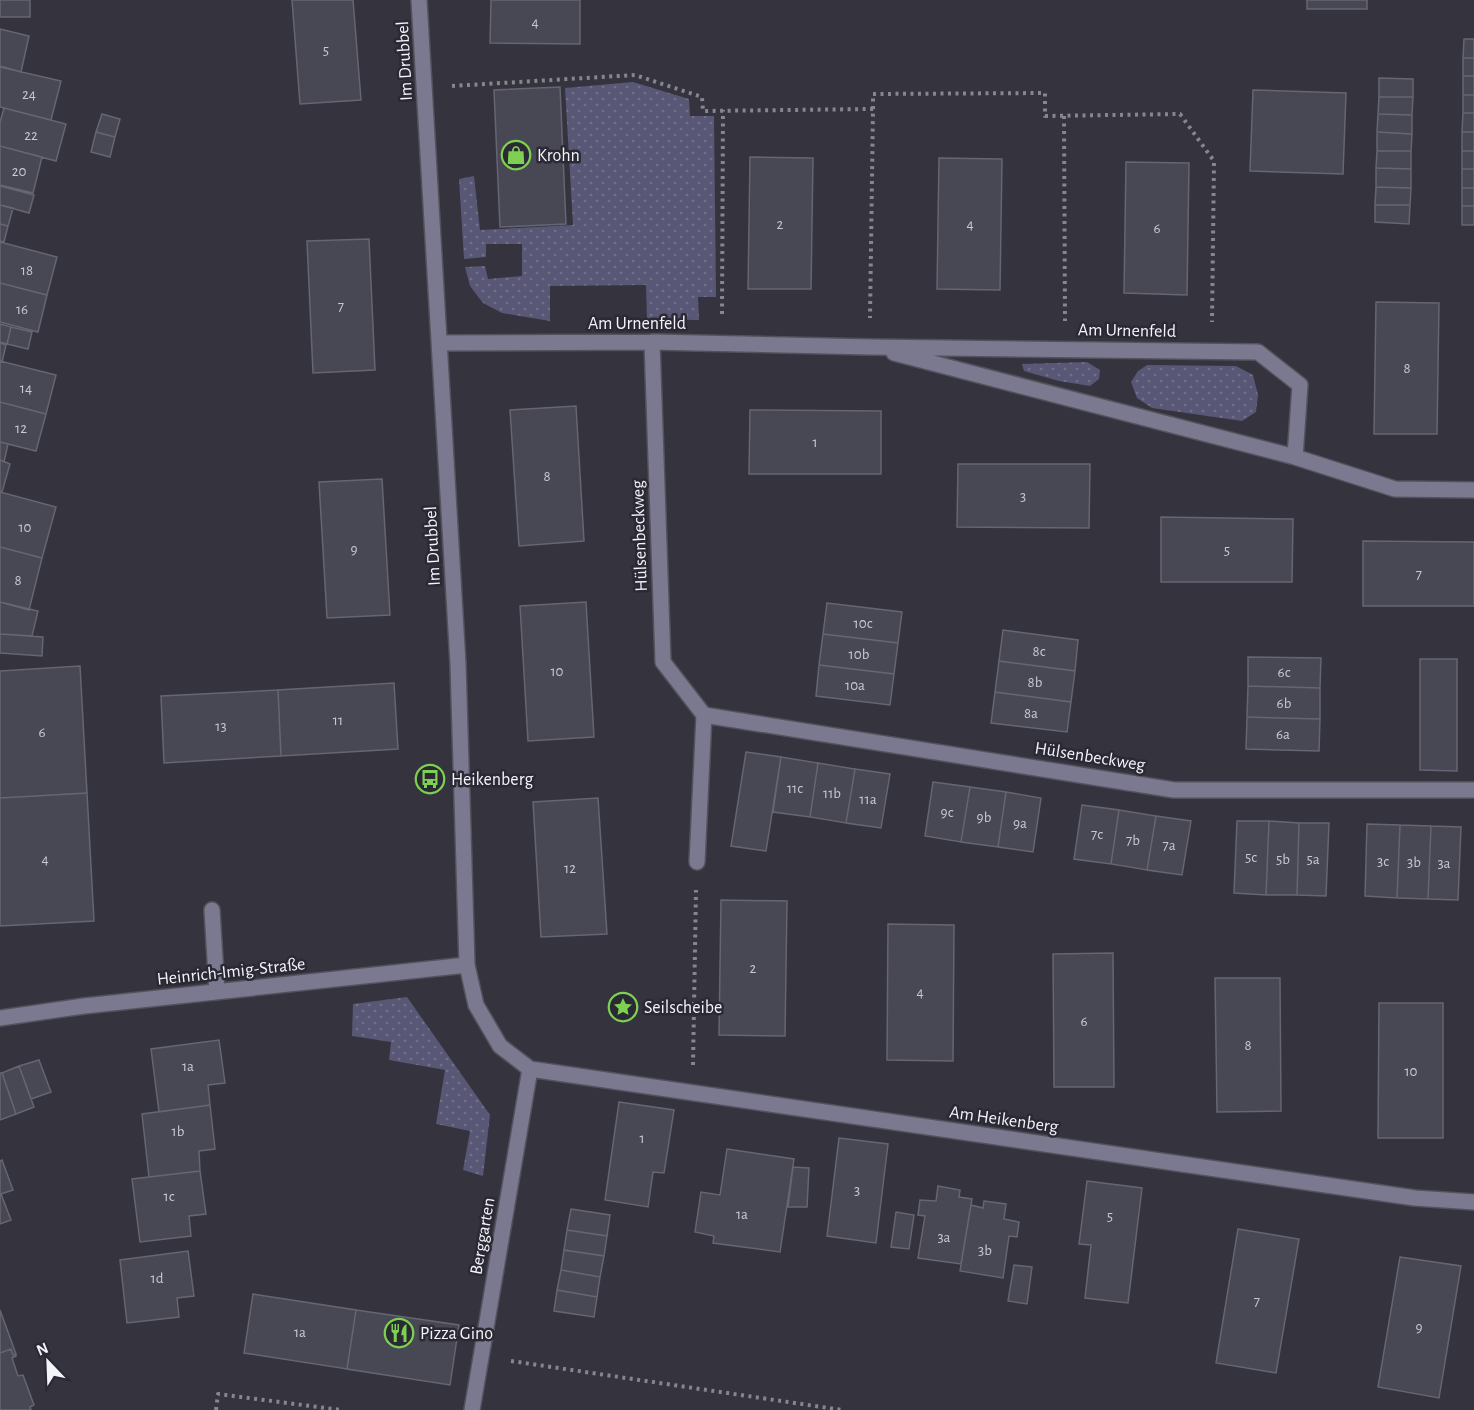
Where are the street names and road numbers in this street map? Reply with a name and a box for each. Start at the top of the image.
street label: Im Drubbel [394,21,416,101]
street label: Am Urnenfeld [588,315,686,333]
street label: Am Urnenfeld [1078,321,1176,341]
street label: Hülsenbeckweg [629,480,651,592]
street label: Im Drubbel [422,506,444,586]
street label: Hülsenbeckweg [1033,739,1147,775]
street label: Heinrich-Imig-Straße [156,955,306,989]
street label: Am Heikenberg [948,1103,1060,1137]
street label: Berggarten [467,1196,499,1276]

